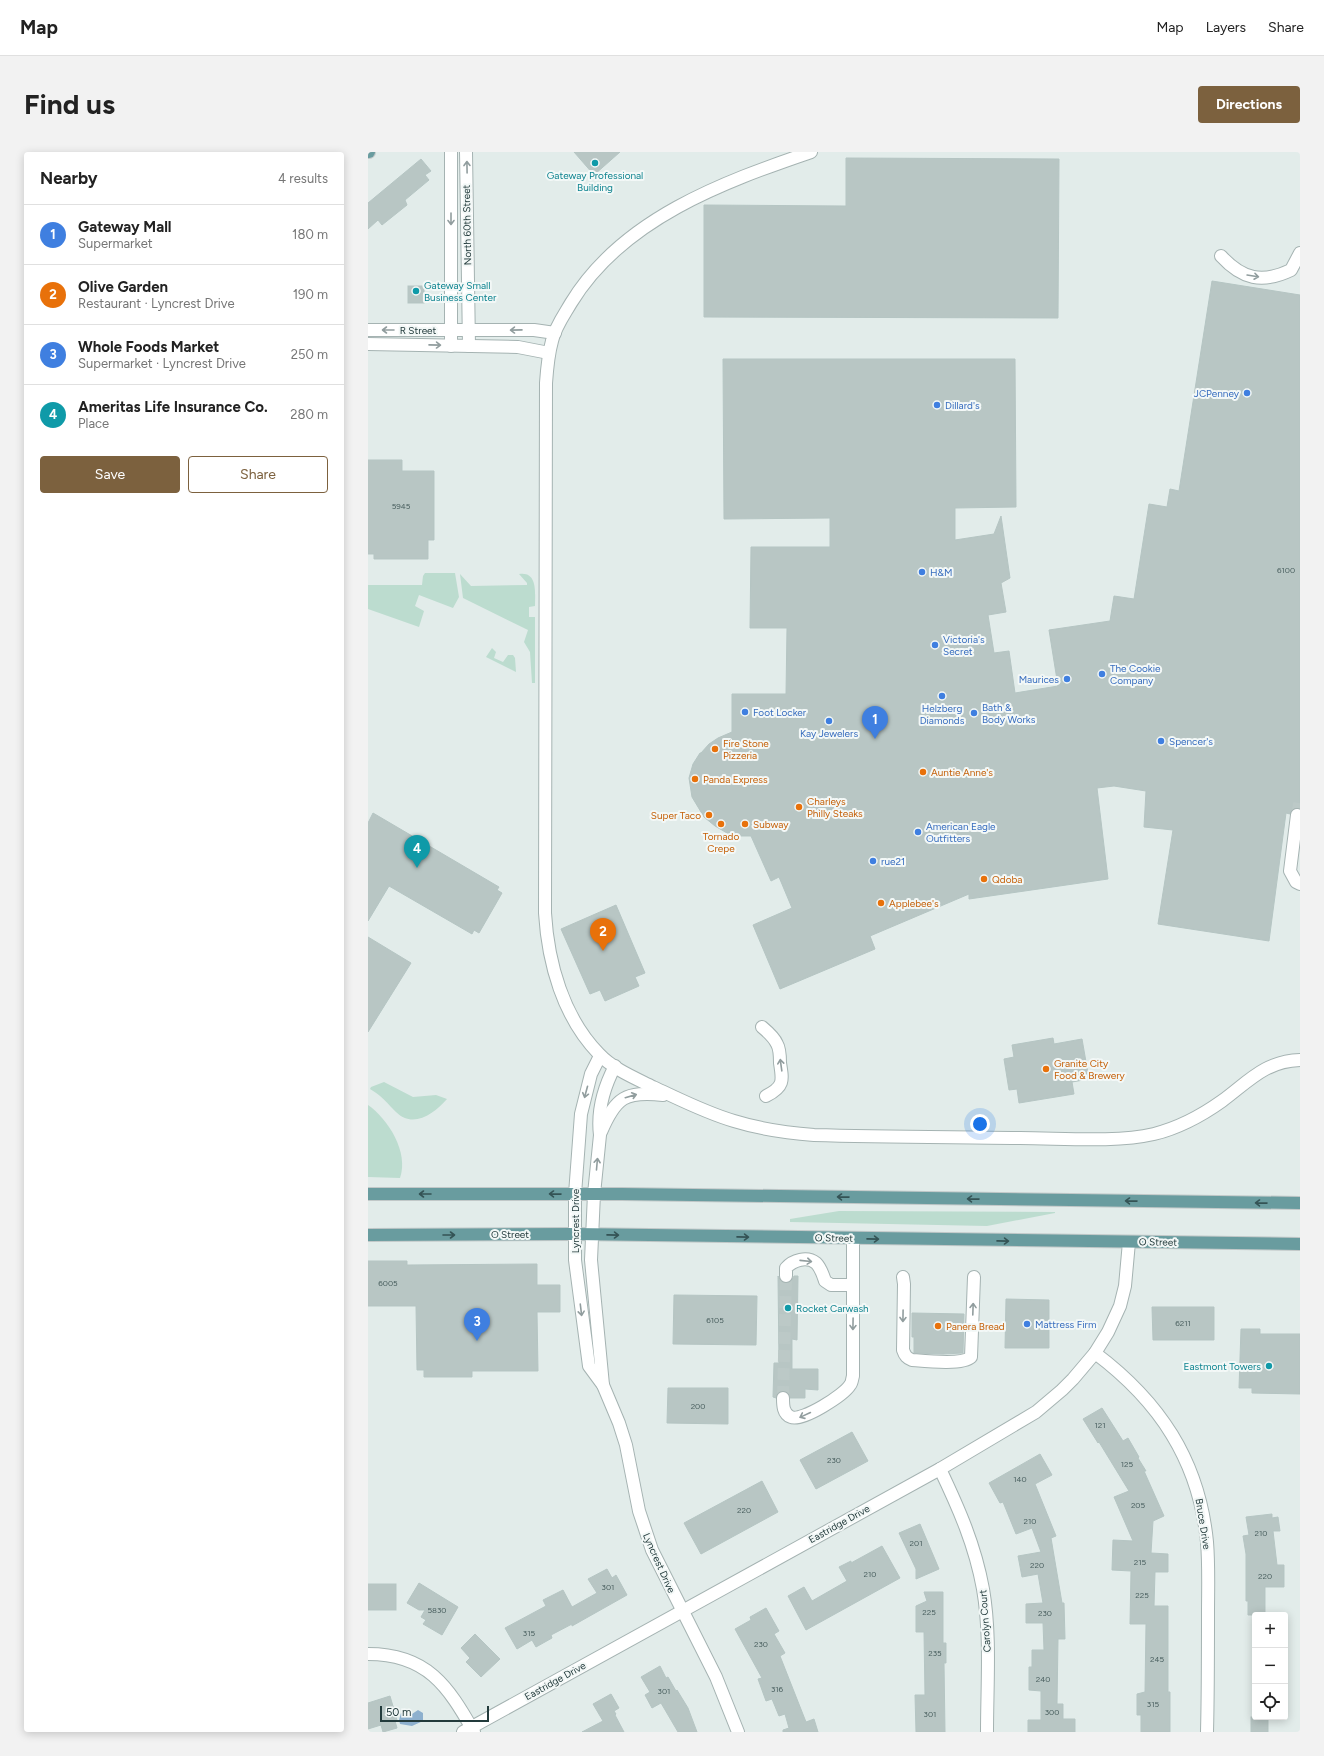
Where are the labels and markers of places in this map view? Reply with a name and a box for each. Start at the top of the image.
marker: Gateway Professional Building [590,158,600,168]
place label: Gateway Professional Building [547,169,643,194]
place label: Gateway Small Business Center [424,279,497,304]
marker: Gateway Small Business Center [411,286,421,296]
place label: JCPenney [1194,387,1240,400]
marker: JCPenney [1242,388,1252,398]
place label: Dillard's [945,399,980,412]
marker: Dillard's [932,400,942,410]
place label: H&M [930,566,952,579]
marker: H&M [917,567,927,577]
place label: Victoria's Secret [943,633,985,658]
marker: Victoria's Secret [930,640,940,650]
place label: The Cookie Company [1110,662,1161,687]
marker: The Cookie Company [1097,669,1107,679]
place label: Maurices [1019,673,1059,686]
marker: Maurices [1062,674,1072,684]
marker: Helzberg Diamonds [937,691,947,701]
place label: Bath & Body Works [982,701,1036,726]
place label: Helzberg Diamonds [920,702,965,727]
place label: Foot Locker [753,706,807,719]
pin: 1 [862,706,888,739]
marker: Foot Locker [740,707,750,717]
marker: Bath & Body Works [969,708,979,718]
marker: Kay Jewelers [824,716,834,726]
place label: Kay Jewelers [800,727,858,740]
place label: Spencer's [1169,735,1213,748]
marker: Spencer's [1156,736,1166,746]
place label: Fire Stone Pizzeria [723,737,769,762]
marker: Fire Stone Pizzeria [710,744,720,754]
place label: Auntie Anne's [931,766,993,779]
marker: Auntie Anne's [918,767,928,777]
place label: Panda Express [703,773,768,786]
marker: Panda Express [690,774,700,784]
place label: Charleys Philly Steaks [807,795,863,820]
marker: Charleys Philly Steaks [794,802,804,812]
place label: Super Taco [651,809,701,822]
marker: Super Taco [704,810,714,820]
place label: Subway [753,818,789,831]
marker: Tornado Crepe [716,819,726,829]
marker: Subway [740,819,750,829]
place label: American Eagle Outfitters [926,820,996,845]
marker: American Eagle Outfitters [913,827,923,837]
place label: Tornado Crepe [703,830,739,855]
pin: 4 [404,835,430,868]
place label: rue21 [881,855,905,868]
marker: rue21 [868,856,878,866]
place label: Qdoba [992,873,1022,886]
marker: Qdoba [979,874,989,884]
place label: Applebee's [889,897,939,910]
marker: Applebee's [876,898,886,908]
pin: 2 [590,918,616,951]
place label: Granite City Food & Brewery [1054,1057,1126,1082]
marker: Granite City Food & Brewery [1041,1064,1051,1074]
place label: Rocket Carwash [796,1302,869,1315]
marker: Rocket Carwash [783,1303,793,1313]
pin: 3 [464,1308,490,1341]
place label: Mattress Firm [1035,1318,1096,1331]
marker: Mattress Firm [1022,1319,1032,1329]
place label: Panera Bread [946,1320,1005,1333]
marker: Panera Bread [933,1321,943,1331]
place label: Eastmont Towers [1184,1360,1261,1373]
marker: Eastmont Towers [1264,1361,1274,1371]

